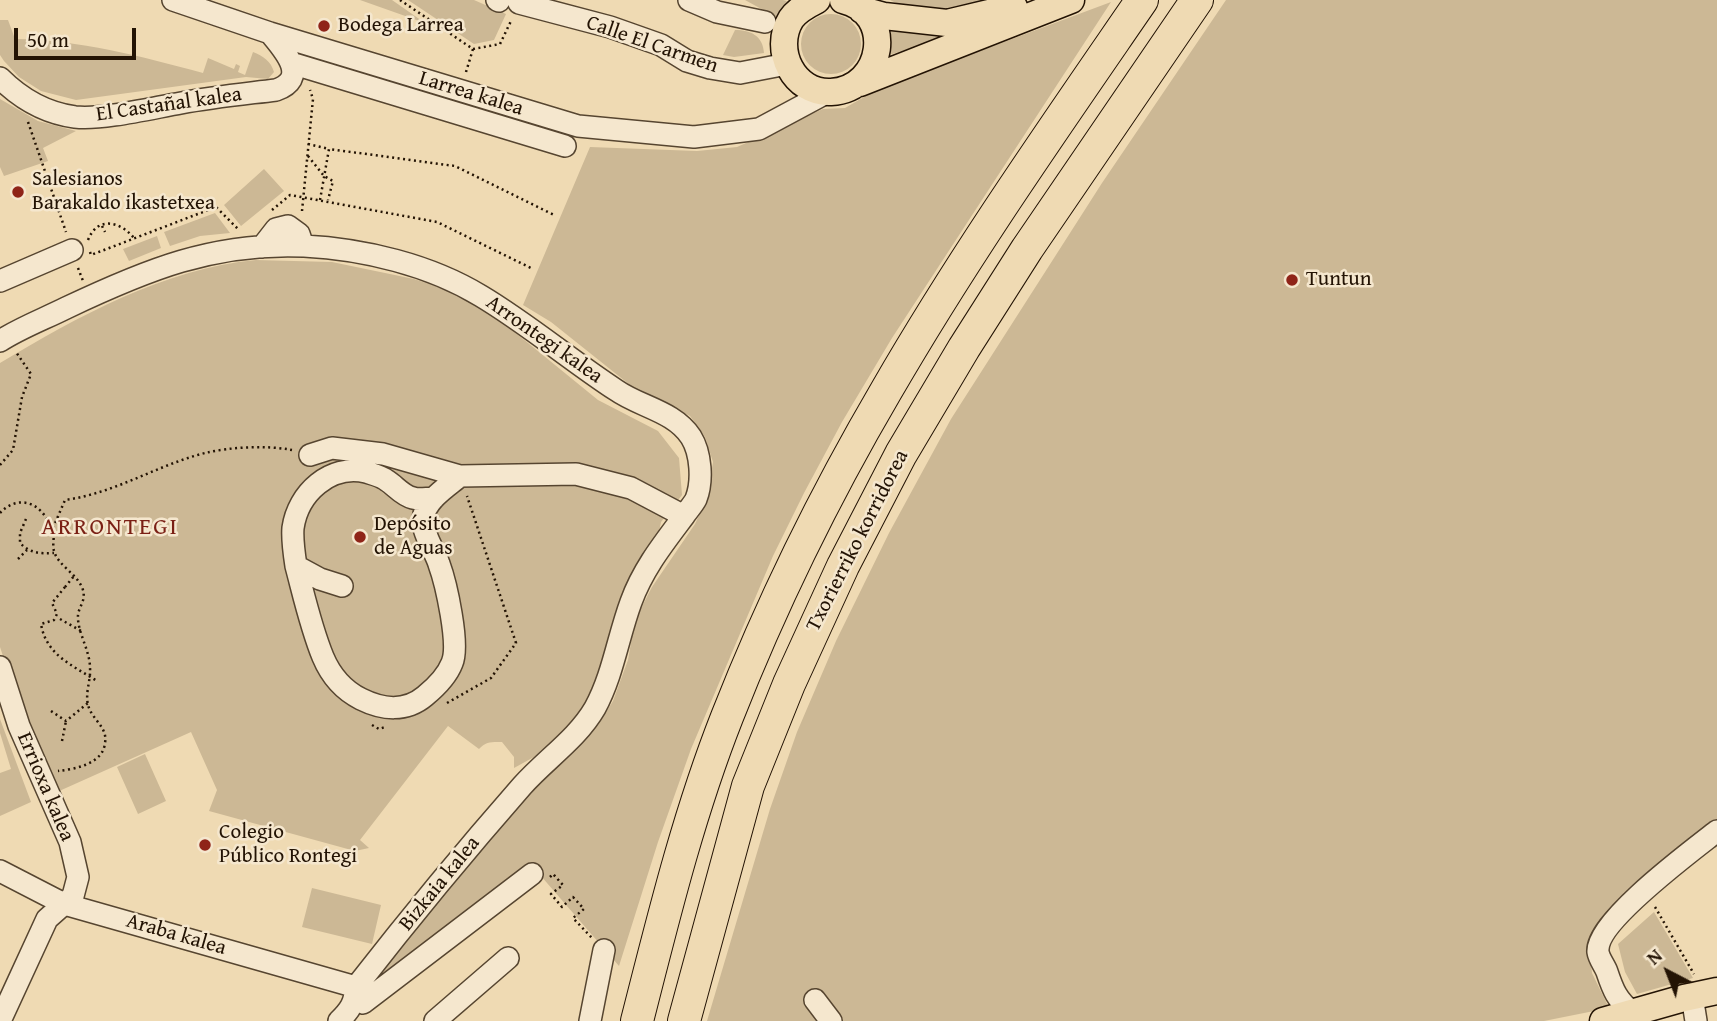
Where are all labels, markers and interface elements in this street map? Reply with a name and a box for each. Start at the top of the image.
street label: Calle El Carmen [583,11,721,79]
place label: Bodega Larrea [338,13,464,39]
scale bar [18,14,140,58]
marker: Bodega Larrea [316,18,332,34]
text: 50 m [27,24,69,55]
street label: Larrea kalea [416,66,526,122]
street label: El Castañal kalea [95,82,243,128]
place label: Salesianos Barakaldo ikastetxea [32,167,215,217]
marker: Salesianos Barakaldo ikastetxea [10,184,26,200]
place label: Tuntun [1306,267,1371,293]
marker: Tuntun [1284,272,1300,288]
street label: Arrontegi kalea [481,290,607,390]
street label: Txorierriko korridorea [801,446,915,636]
place label: Depósito de Aguas [374,512,452,562]
district label: ARRONTEGI [42,514,178,542]
marker: Depósito de Aguas [352,529,368,545]
street label: Errioxa kalea [11,729,79,845]
place label: Colegio Público Rontegi [219,820,357,870]
street label: Bizkaia kalea [394,832,486,936]
marker: Colegio Público Rontegi [197,837,213,853]
street label: Araba kalea [123,909,229,961]
north arrow [1633,937,1703,1007]
text: N [1640,942,1668,971]

